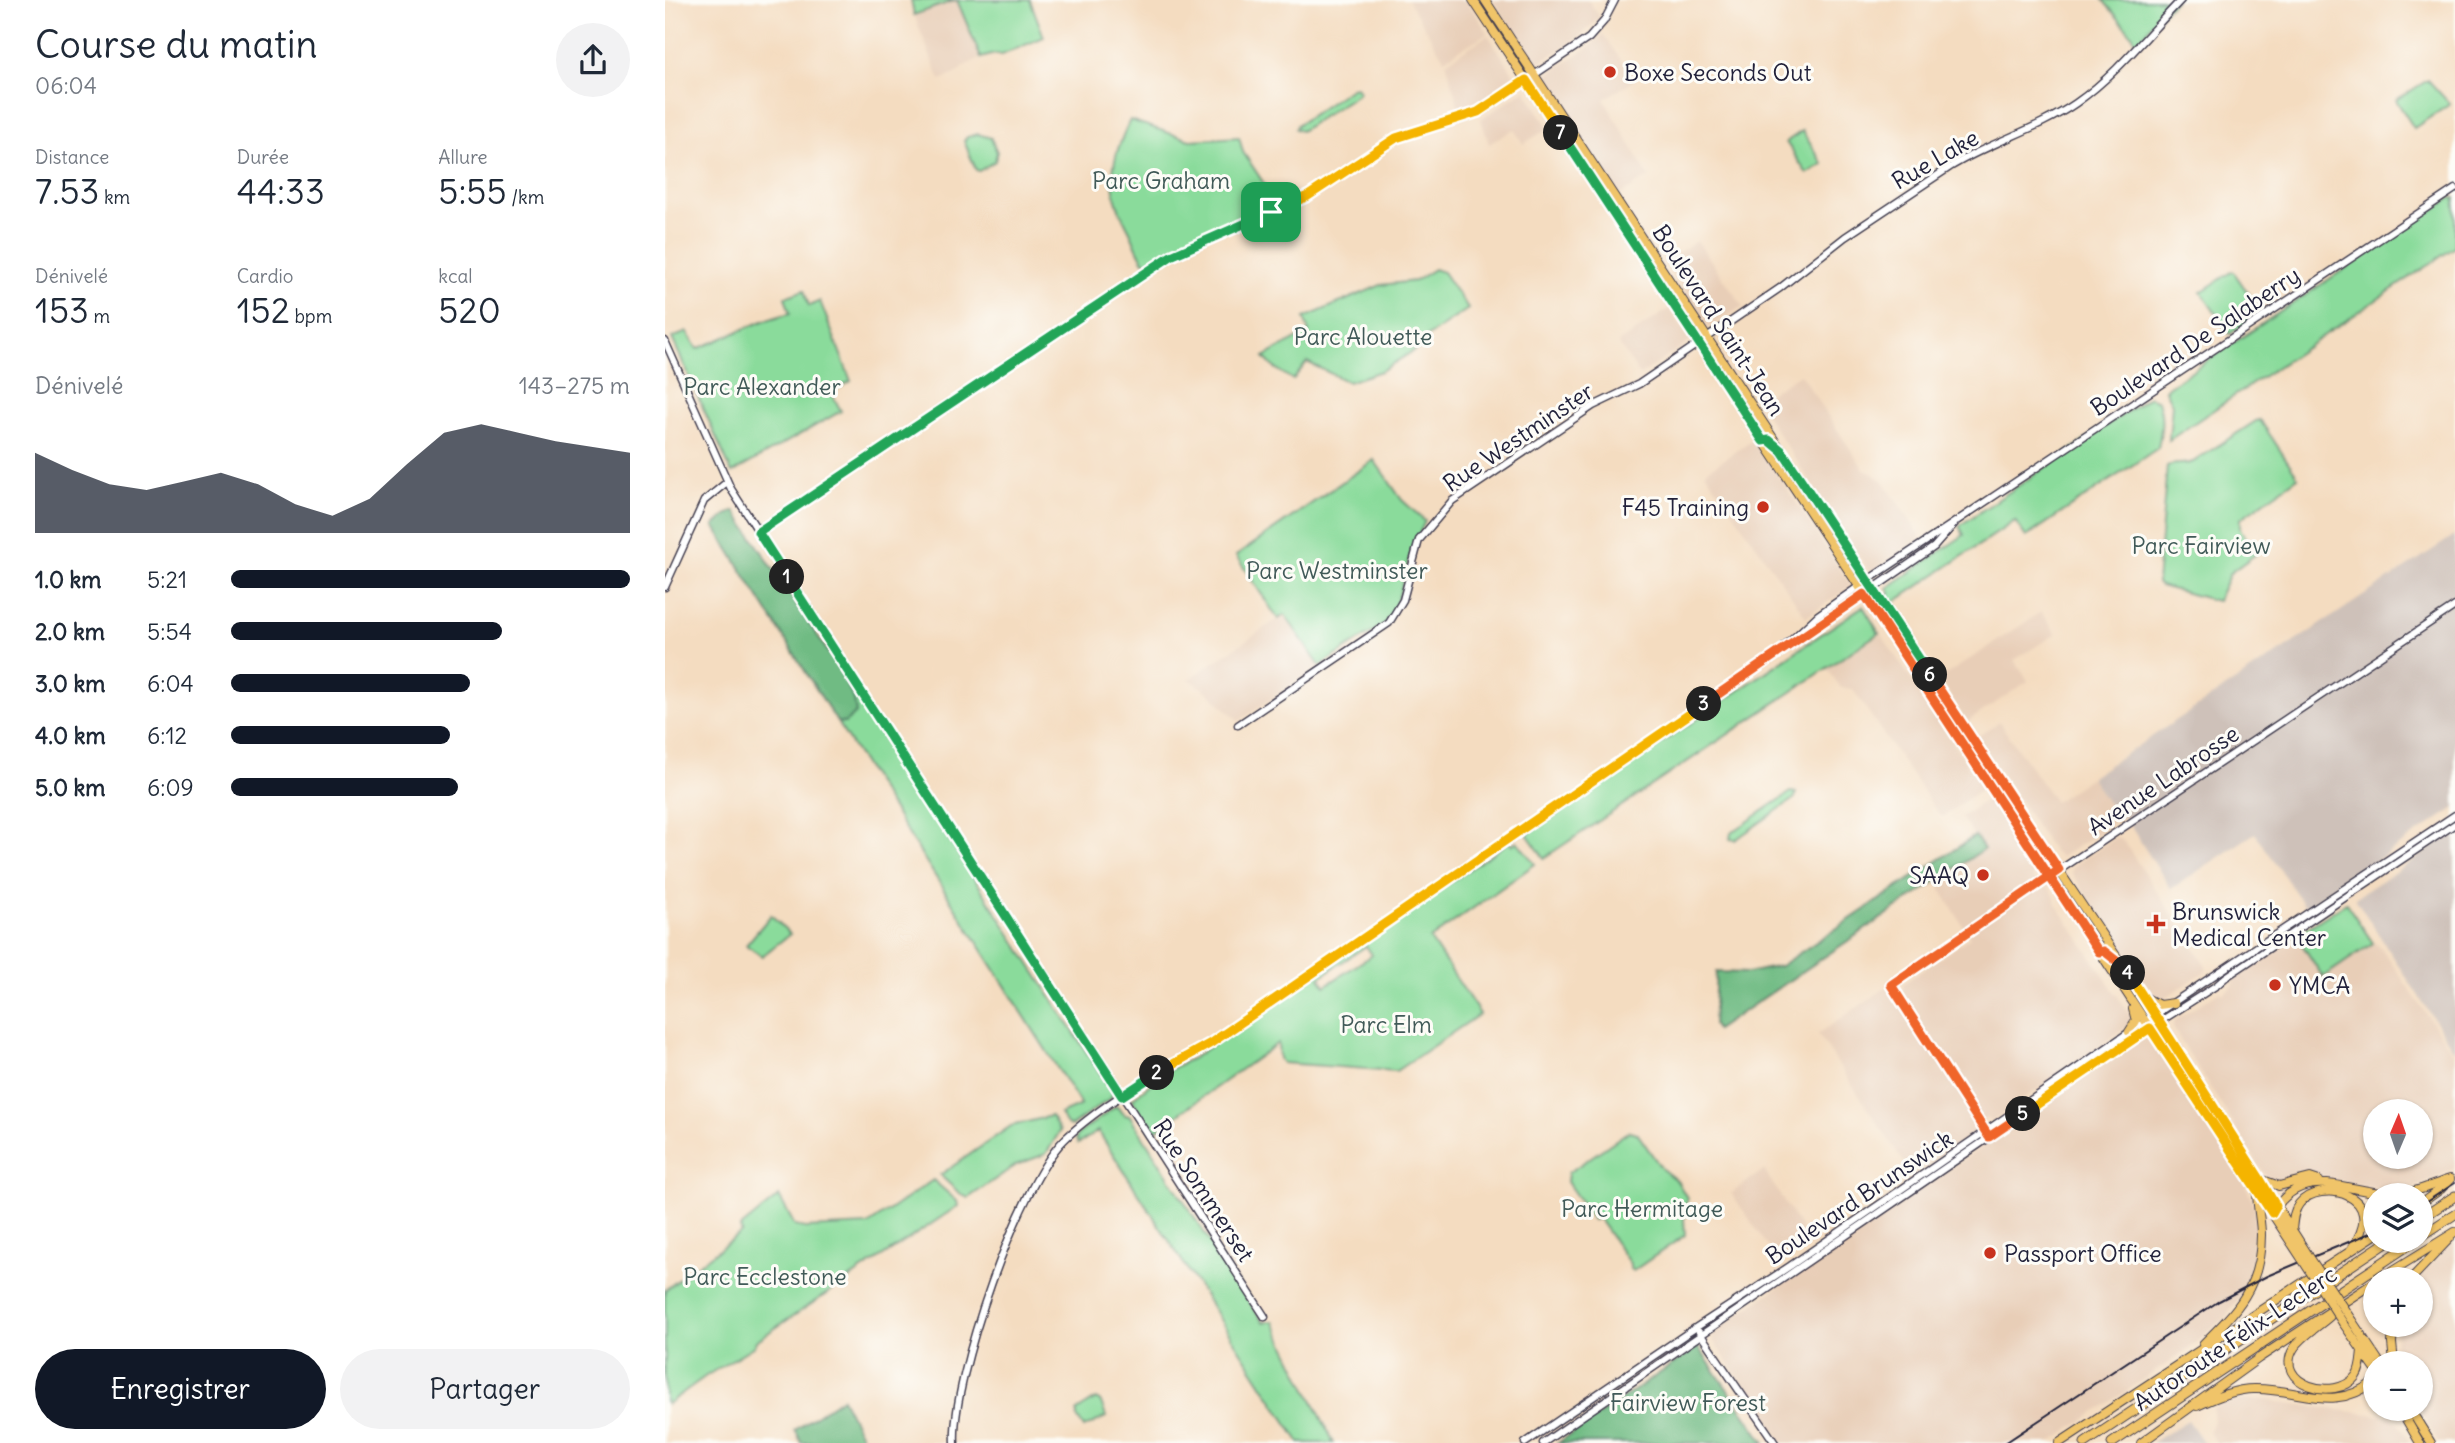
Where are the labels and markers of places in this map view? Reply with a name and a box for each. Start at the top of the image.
place label: Boxe Seconds Out [1624,58,1812,87]
marker: Boxe Seconds Out [1602,64,1618,80]
pin: 7 [1543,116,1579,150]
pin [1241,182,1301,242]
place label: F45 Training [1622,493,1749,522]
marker: F45 Training [1755,499,1771,515]
pin: 1 [769,560,805,594]
pin: 6 [1913,658,1947,692]
pin: 3 [1686,686,1721,722]
place label: SAAQ [1909,861,1969,890]
marker: SAAQ [1975,867,1991,883]
place label: Brunswick Medical Center [2172,897,2327,952]
marker: Brunswick Medical Center [2146,914,2166,934]
pin: 4 [2111,956,2145,990]
place label: YMCA [2289,971,2350,1000]
marker: YMCA [2267,977,2283,993]
pin: 2 [1140,1056,1175,1090]
pin: 5 [2005,1096,2041,1132]
place label: Passport Office [2004,1239,2162,1268]
marker: Passport Office [1982,1245,1998,1261]

